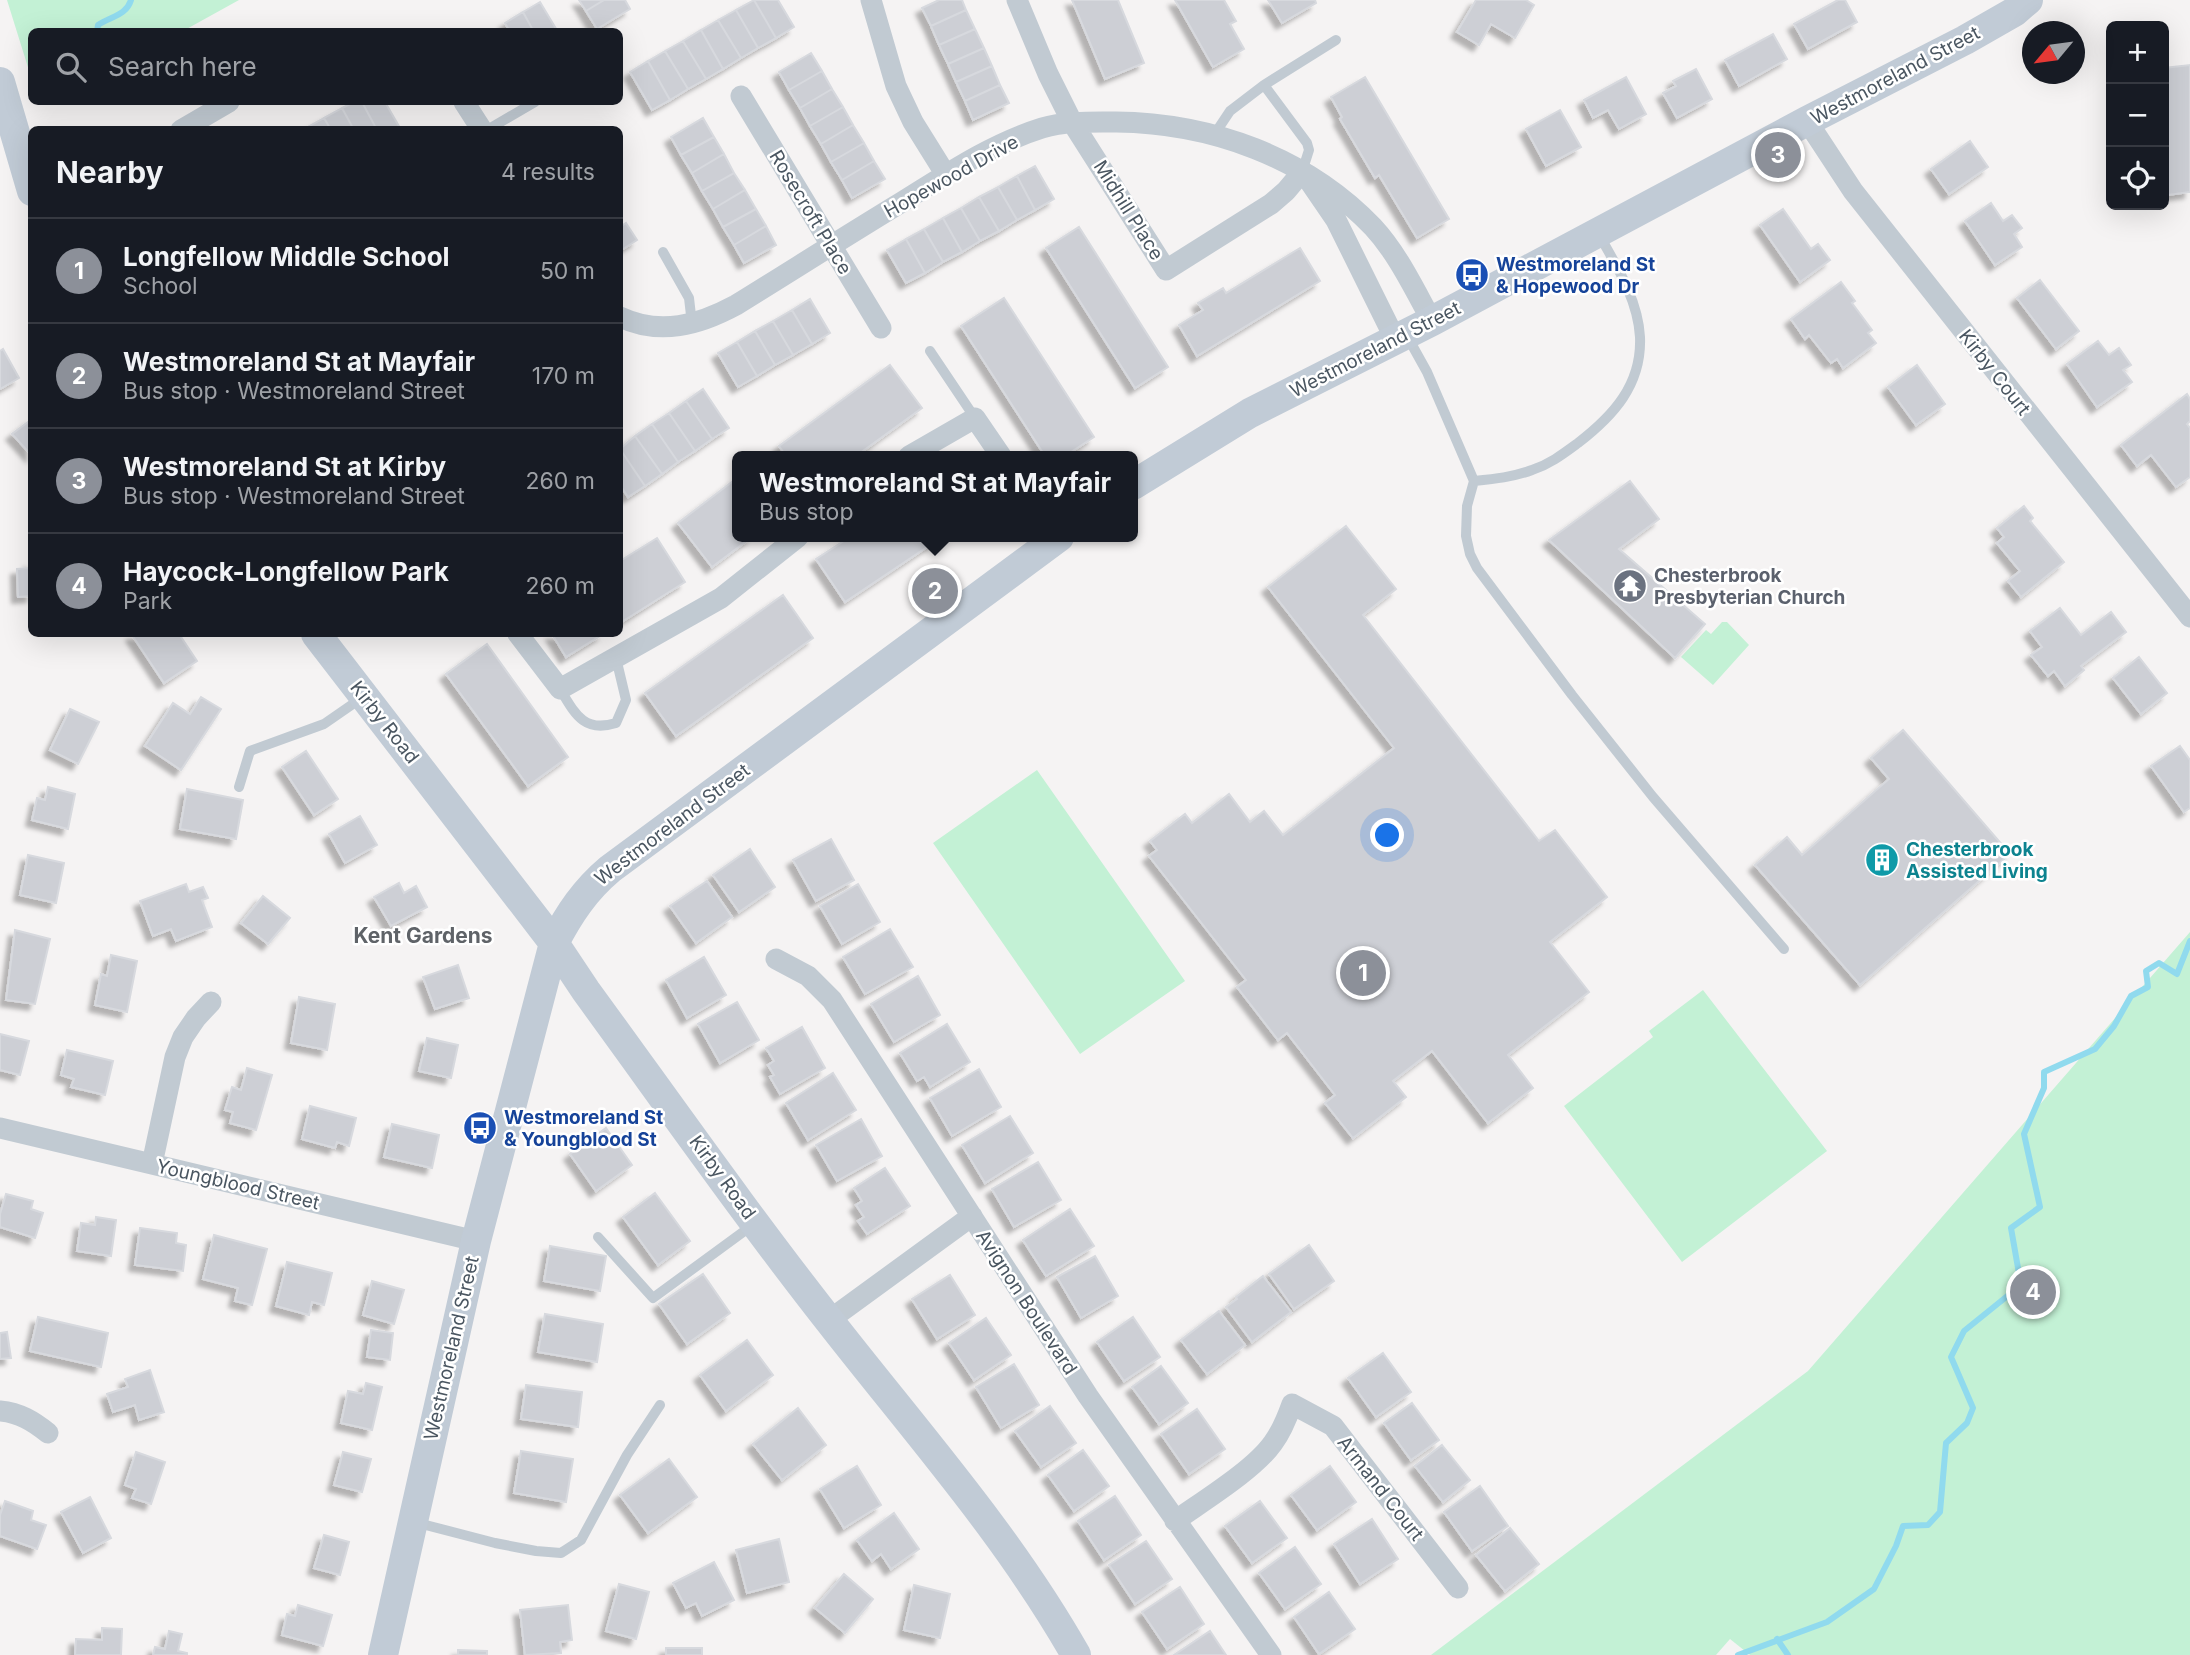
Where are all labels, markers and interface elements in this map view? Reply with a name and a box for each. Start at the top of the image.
street label: Westmoreland Street [1807,21,1984,130]
north arrow [2022,21,2085,84]
map controls [2106,21,2169,210]
button: + [2106,21,2169,84]
search box [28,28,623,105]
icon: search [52,48,90,86]
text: Search here [108,51,257,82]
button: − [2106,84,2169,147]
pin: 3 [1755,129,1801,181]
street label: Hopewood Drive [880,130,1022,223]
street label: Rosecroft Place [764,146,857,279]
button: locate [2106,147,2169,210]
text: Nearby [56,154,164,190]
street label: Midhill Place [1089,156,1168,264]
text: 4 results [501,158,595,186]
text: Longfellow Middle School [123,241,450,272]
place label: Westmoreland St & Hopewood Dr [1496,253,1655,298]
bus stop icon: Westmoreland St & Hopewood Dr [1453,256,1491,294]
text: 1 [74,257,84,285]
text: 50 m [540,257,595,285]
text: School [123,272,198,300]
street label: Westmoreland Street [1286,296,1464,402]
street label: Kirby Court [1954,325,2035,420]
text: Westmoreland St at Mayfair [123,346,475,377]
text: 2 [72,362,86,390]
text: 170 m [532,362,595,390]
text: Bus stop · Westmoreland Street [123,377,465,405]
text: Westmoreland St at Kirby [123,451,446,482]
popup [732,451,1138,542]
text: 3 [72,467,86,495]
text: 260 m [526,467,595,495]
text: Westmoreland St at Mayfair [759,467,1111,498]
text: Bus stop · Westmoreland Street [123,482,465,510]
text: Bus stop [759,498,853,526]
text: Haycock-Longfellow Park [123,556,449,587]
place label: Chesterbrook Presbyterian Church [1654,564,1845,609]
pin: 2 [912,565,958,617]
temple icon: Chesterbrook Presbyterian Church [1611,567,1649,605]
text: 4 [71,572,87,600]
text: 260 m [526,572,595,600]
text: Park [123,587,172,615]
street label: Kirby Road [345,677,424,768]
street label: Westmoreland Street [590,759,754,890]
your location [1370,818,1404,852]
place label: Chesterbrook Assisted Living [1906,838,2048,883]
building icon: Chesterbrook Assisted Living [1863,841,1901,879]
district label: Kent Gardens [353,923,493,948]
pin: 1 [1340,947,1386,999]
place label: Westmoreland St & Youngblood St [504,1106,663,1151]
bus stop icon: Westmoreland St & Youngblood St [461,1109,499,1147]
street label: Kirby Road [684,1131,761,1224]
street label: Youngblood Street [154,1155,322,1214]
street label: Avignon Boulevard [971,1226,1082,1379]
street label: Westmoreland Street [419,1254,484,1442]
pin: 4 [2010,1266,2056,1318]
street label: Armand Court [1333,1431,1429,1545]

